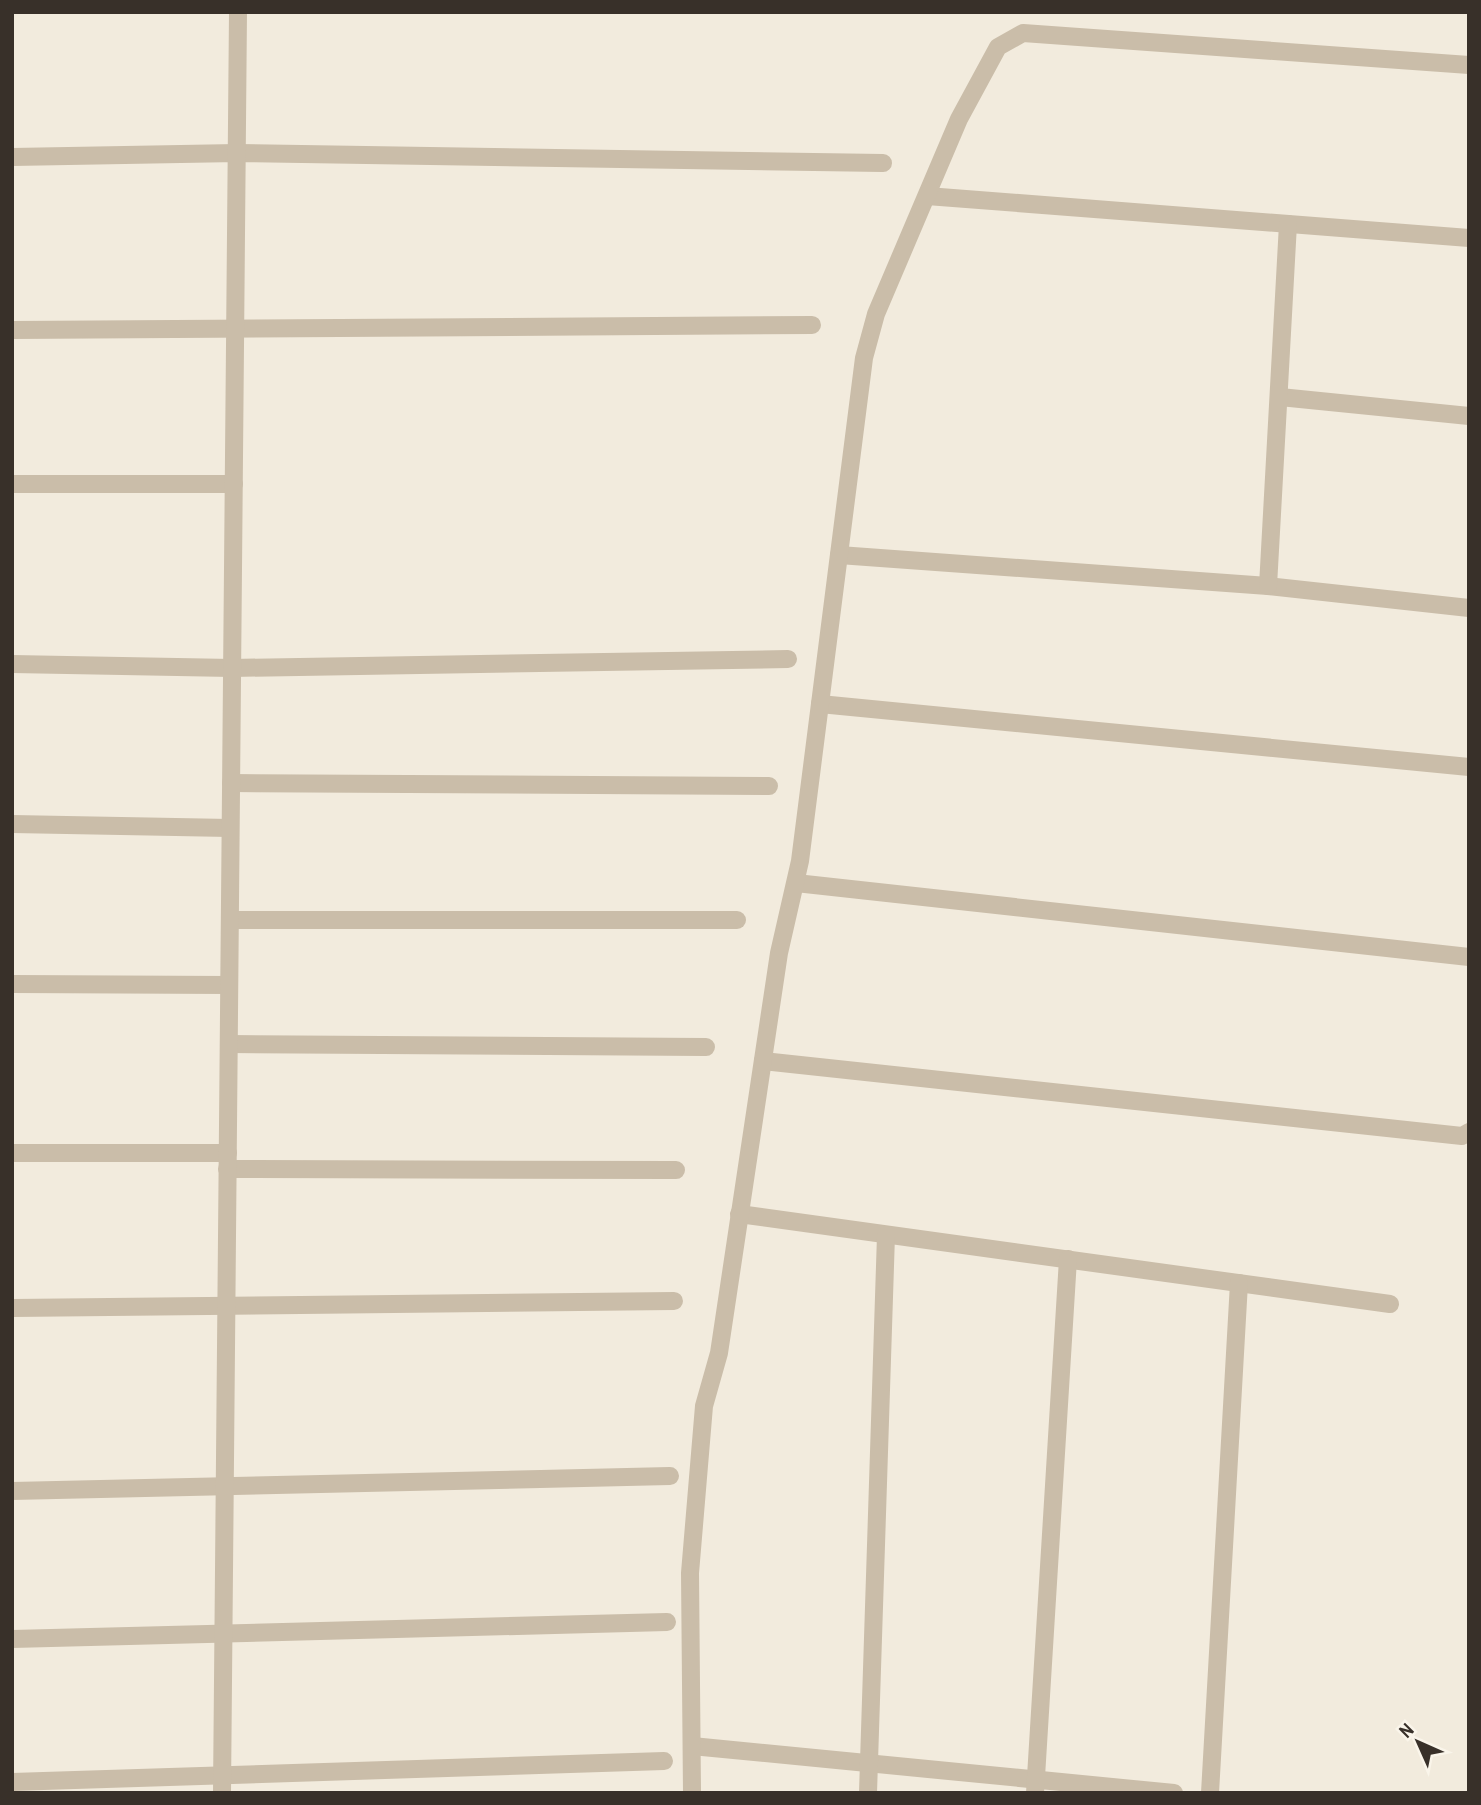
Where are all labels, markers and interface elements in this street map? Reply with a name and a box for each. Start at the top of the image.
north arrow [1383,1707,1453,1777]
text: N [1393,1717,1419,1743]

